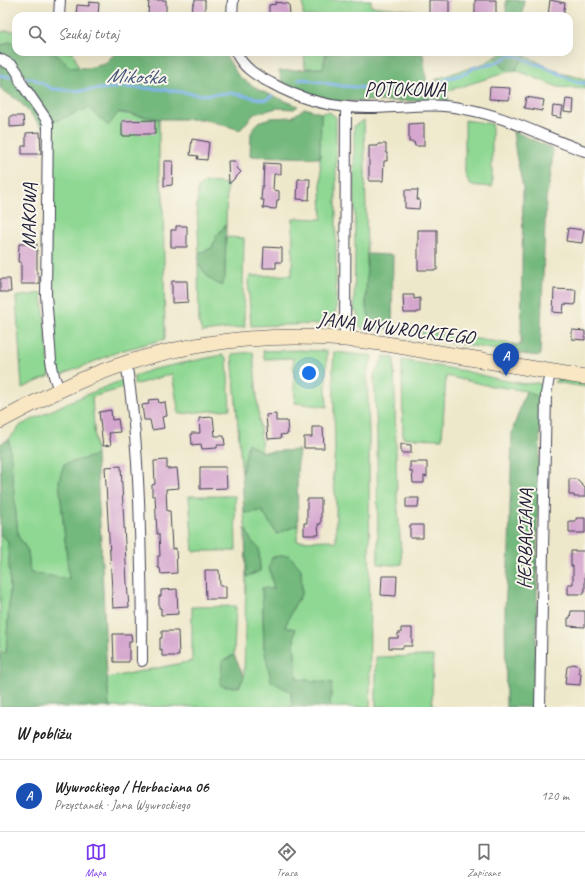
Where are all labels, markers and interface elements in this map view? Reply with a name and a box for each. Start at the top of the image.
search box [12,12,573,56]
icon: search [26,23,48,45]
text: Szukaj tutaj [58,25,119,44]
water label: Mikośka [106,62,167,90]
street label: POTOKOWA [364,77,447,102]
street label: MAKOWA [16,182,42,249]
street label: JANA WYWROCKIEGO [315,306,478,350]
pin: A [493,343,519,376]
your location [299,363,319,383]
street label: HERBACIANA [512,488,538,589]
text: W pobliżu [16,723,71,744]
text: Wywrockiego / Herbaciana 06 [54,778,209,797]
text: A [26,788,32,804]
text: 120 m [541,788,569,804]
text: Przystanek · Jana Wywrockiego [54,797,190,813]
tab: Mapa [85,841,107,879]
tab: Trasa [276,841,298,879]
tab: Zapisane [467,841,500,879]

